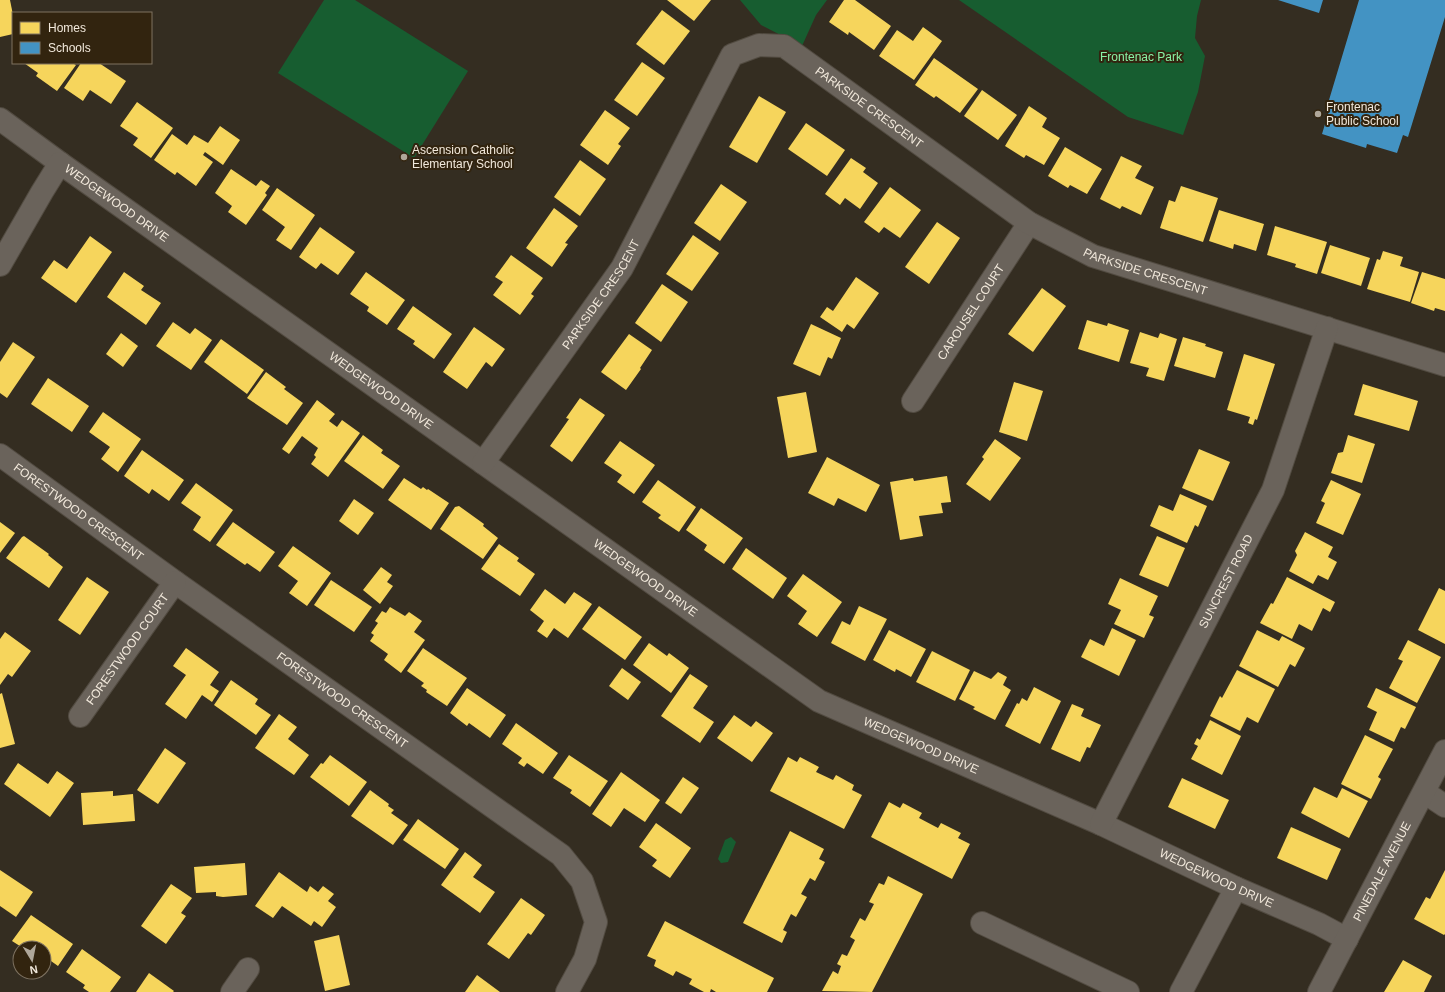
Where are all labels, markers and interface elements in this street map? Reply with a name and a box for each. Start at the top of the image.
legend [12,12,152,64]
text: Homes [48,21,86,35]
text: Schools [48,41,91,55]
park label: Frontenac Park [1100,50,1183,64]
street label: PARKSIDE CRESCENT [813,64,926,151]
place label: Frontenac Public School [1326,100,1399,128]
marker: Frontenac Public School [1313,109,1323,119]
place label: Ascension Catholic Elementary School [412,143,514,171]
marker: Ascension Catholic Elementary School [399,152,409,162]
street label: WEDGEWOOD DRIVE [62,162,171,245]
street label: PARKSIDE CRESCENT [559,237,643,352]
street label: PARKSIDE CRESCENT [1081,245,1210,298]
street label: CAROUSEL COURT [935,261,1008,363]
street label: WEDGEWOOD DRIVE [326,349,436,432]
street label: FORESTWOOD CRESCENT [11,460,147,564]
street label: SUNCREST ROAD [1196,532,1256,631]
street label: WEDGEWOOD DRIVE [591,536,700,620]
street label: FORESTWOOD COURT [83,590,172,708]
street label: FORESTWOOD CRESCENT [274,649,411,752]
street label: WEDGEWOOD DRIVE [861,714,981,777]
street label: PINEDALE AVENUE [1350,819,1414,924]
street label: WEDGEWOOD DRIVE [1157,846,1276,910]
north arrow [12,940,52,980]
text: N [29,963,39,976]

